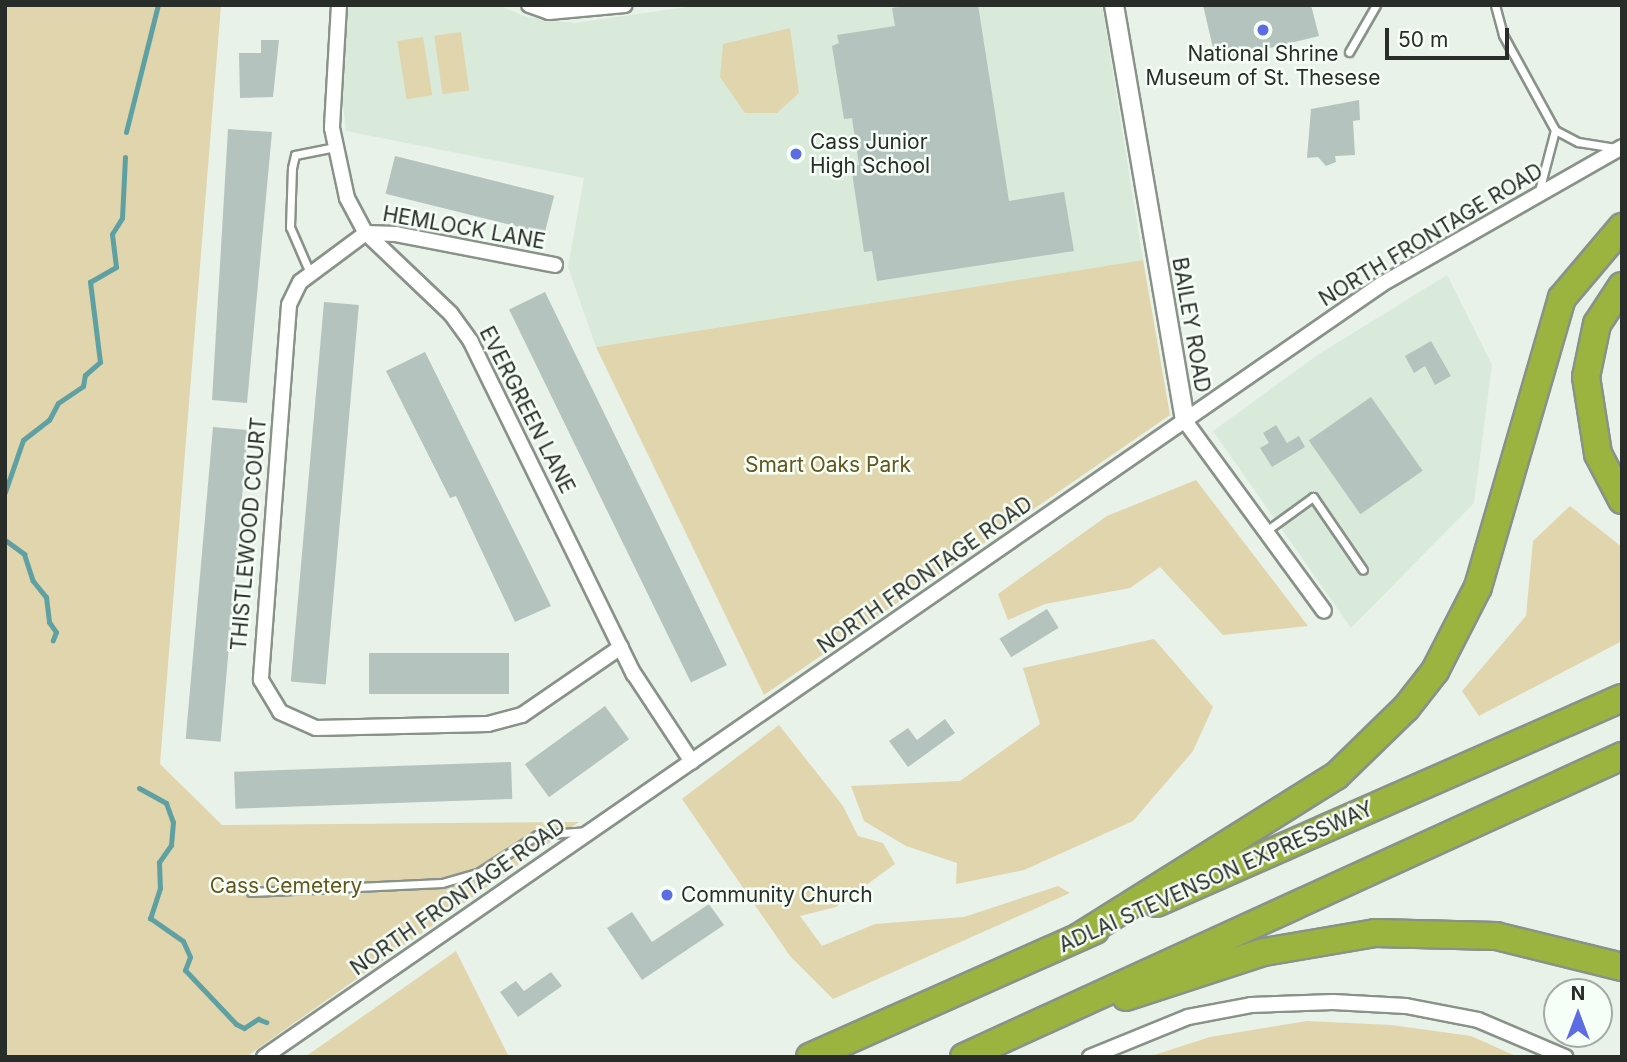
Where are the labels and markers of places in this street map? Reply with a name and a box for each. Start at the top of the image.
marker: National Shrine Museum of St. Thesese [1255,22,1271,38]
place label: National Shrine Museum of St. Thesese [1146,41,1380,91]
place label: Cass Junior High School [810,129,930,179]
marker: Cass Junior High School [788,146,804,162]
place label: Community Church [681,882,873,908]
marker: Community Church [659,887,675,903]

